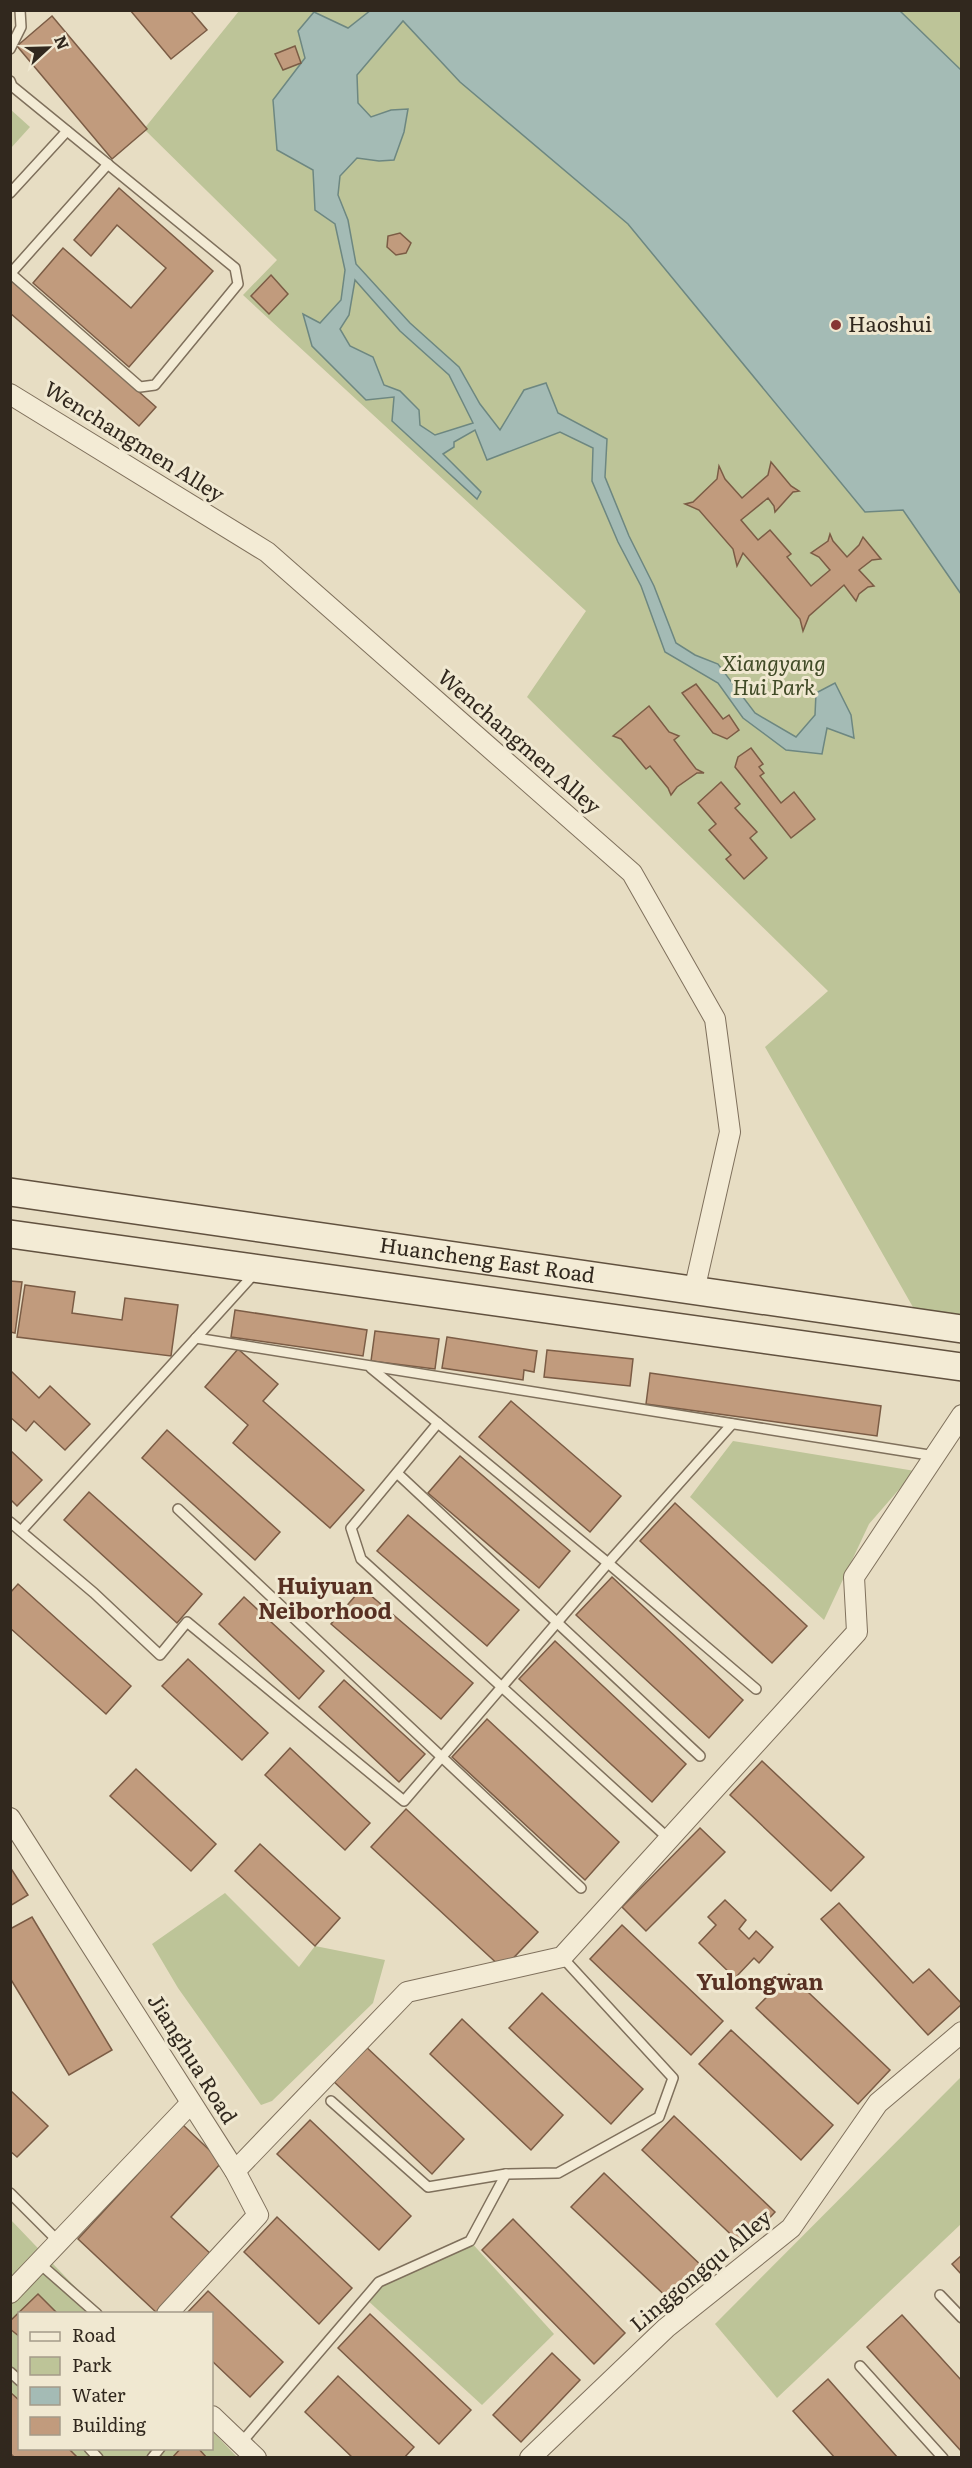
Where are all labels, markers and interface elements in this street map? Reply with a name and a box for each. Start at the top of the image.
north arrow [18,18,78,78]
text: N [49,31,76,53]
place label: Haoshui [848,307,932,338]
marker: Haoshui [829,318,843,332]
street label: Wenchangmen Alley [39,372,232,508]
park label: Xiangyang Hui Park [722,646,826,701]
street label: Wenchangmen Alley [432,660,610,820]
street label: Huancheng East Road [378,1227,597,1289]
district label: Huiyuan Neiborhood [258,1568,392,1626]
district label: Yulongwan [696,1964,824,1997]
street label: Jianghua Road [142,1987,247,2129]
street label: Linggongqu Alley [622,2200,778,2338]
legend [18,2312,213,2450]
text: Road [72,2321,116,2348]
text: Park [72,2351,113,2378]
text: Water [72,2381,126,2408]
text: Building [72,2411,147,2438]

